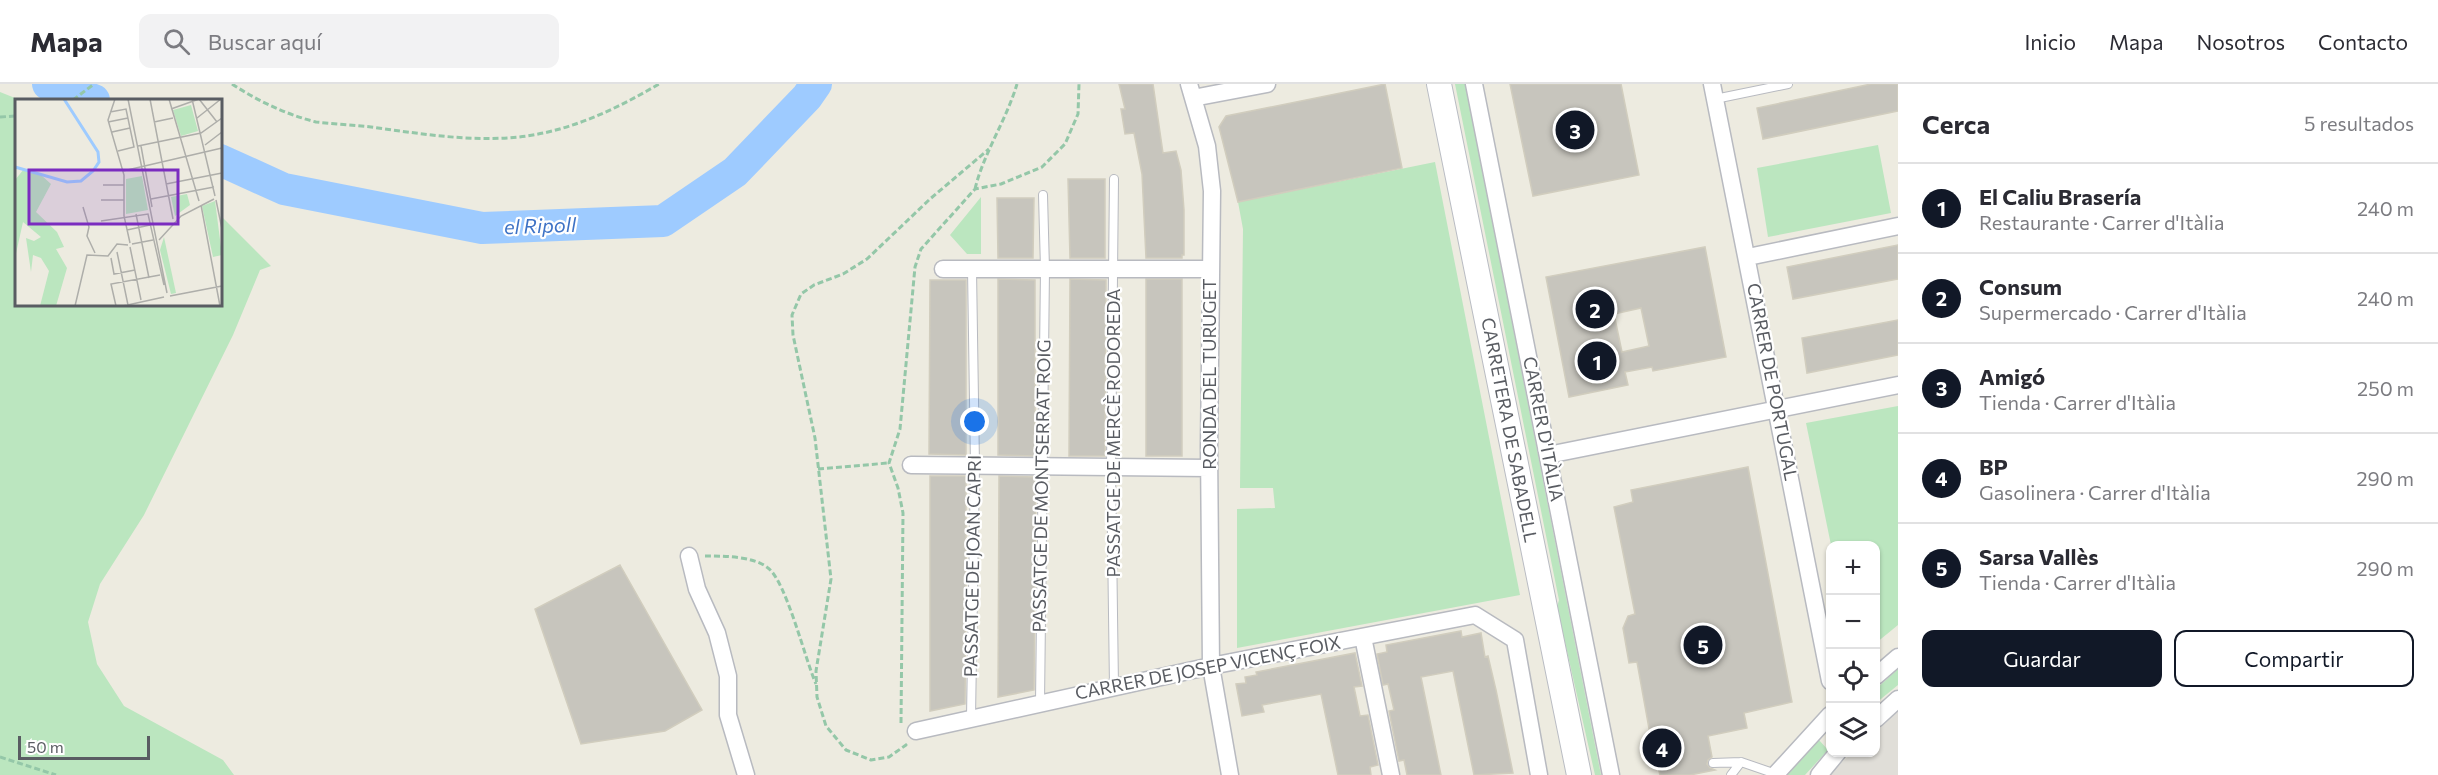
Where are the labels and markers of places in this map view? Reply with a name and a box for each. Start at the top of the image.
pin: 3 [1556,108,1594,152]
pin: 2 [1576,286,1614,332]
pin: 1 [1578,338,1616,384]
pin: 5 [1684,622,1722,668]
pin: 4 [1642,726,1682,770]

